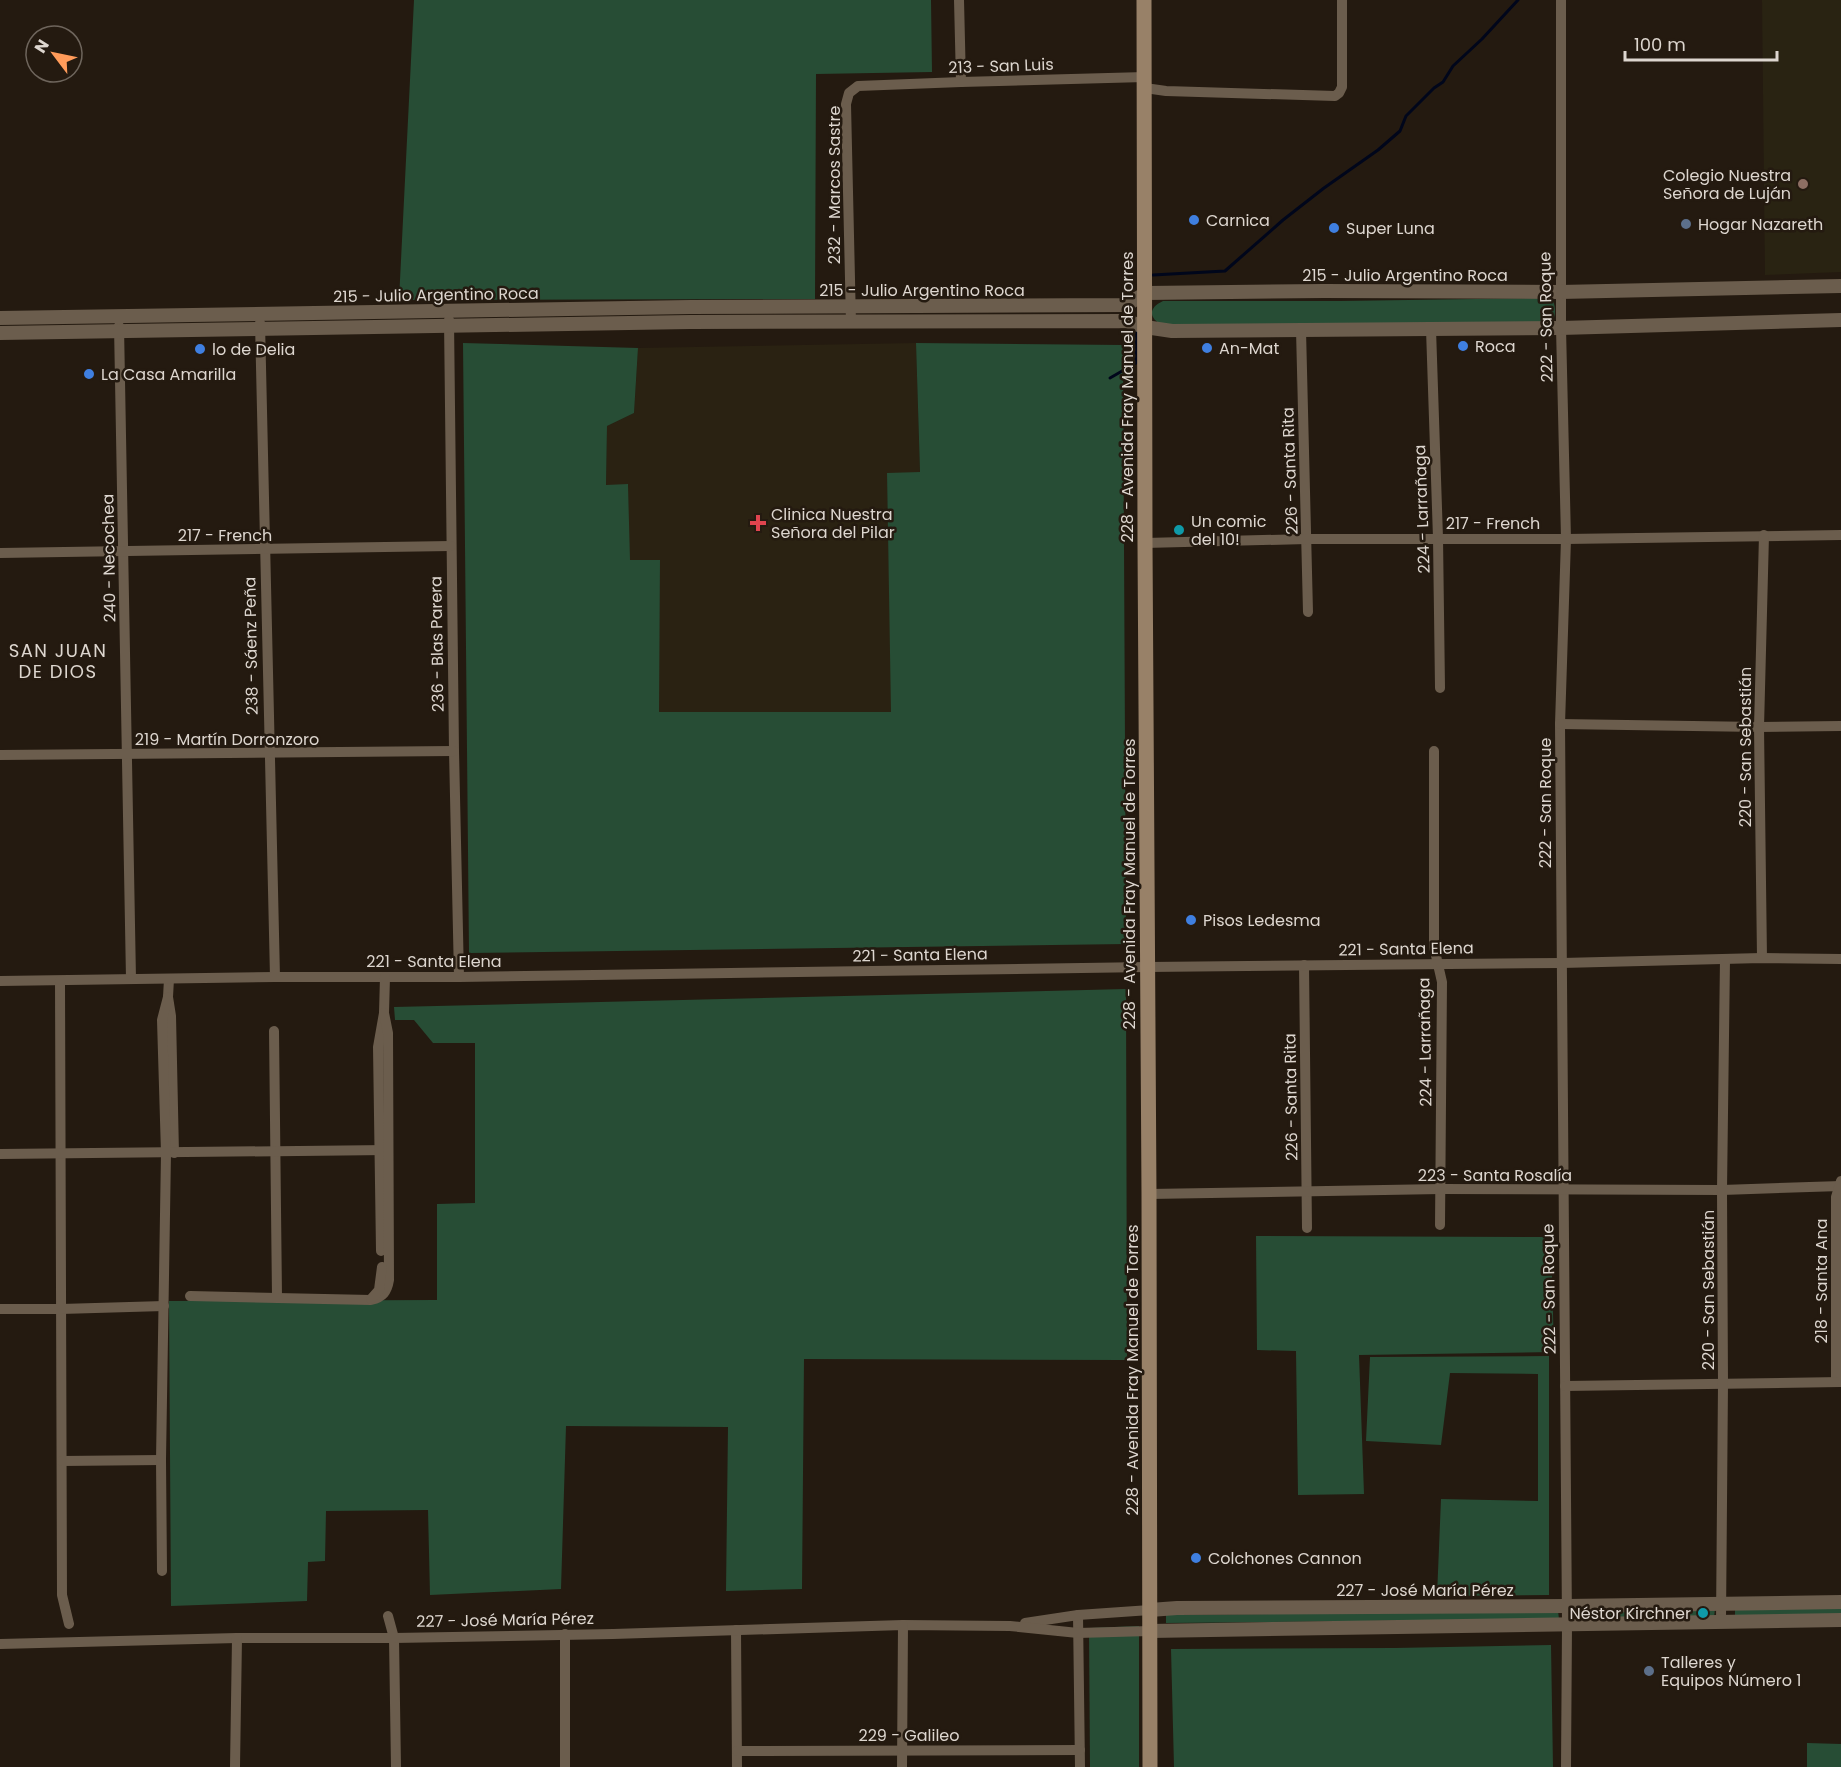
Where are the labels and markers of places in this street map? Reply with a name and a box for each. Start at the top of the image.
place label: Colegio Nuestra Señora de Luján [1663,164,1791,205]
marker: Colegio Nuestra Señora de Luján [1796,177,1810,191]
place label: Carnica [1206,209,1270,232]
marker: Carnica [1187,213,1201,227]
place label: Hogar Nazareth [1698,213,1823,236]
place label: Super Luna [1346,217,1435,240]
marker: Hogar Nazareth [1679,217,1693,231]
marker: Super Luna [1327,221,1341,235]
place label: Roca [1475,335,1516,358]
place label: An-Mat [1219,337,1279,360]
place label: lo de Delia [212,338,295,361]
marker: Roca [1456,339,1470,353]
marker: An-Mat [1200,341,1214,355]
marker: lo de Delia [193,342,207,356]
place label: La Casa Amarilla [101,363,236,386]
marker: La Casa Amarilla [82,367,96,381]
place label: Clinica Nuestra Señora del Pilar [771,503,895,544]
place label: Un comic del 10! [1191,510,1267,551]
marker: Clinica Nuestra Señora del Pilar [749,514,767,532]
marker: Un comic del 10! [1172,523,1186,537]
place label: Pisos Ledesma [1203,909,1321,932]
marker: Pisos Ledesma [1184,913,1198,927]
place label: Colchones Cannon [1208,1547,1362,1570]
marker: Colchones Cannon [1189,1551,1203,1565]
place label: Néstor Kirchner [1570,1602,1691,1625]
marker: Néstor Kirchner [1696,1606,1710,1620]
place label: Talleres y Equipos Número 1 [1661,1651,1801,1692]
marker: Talleres y Equipos Número 1 [1642,1664,1656,1678]

